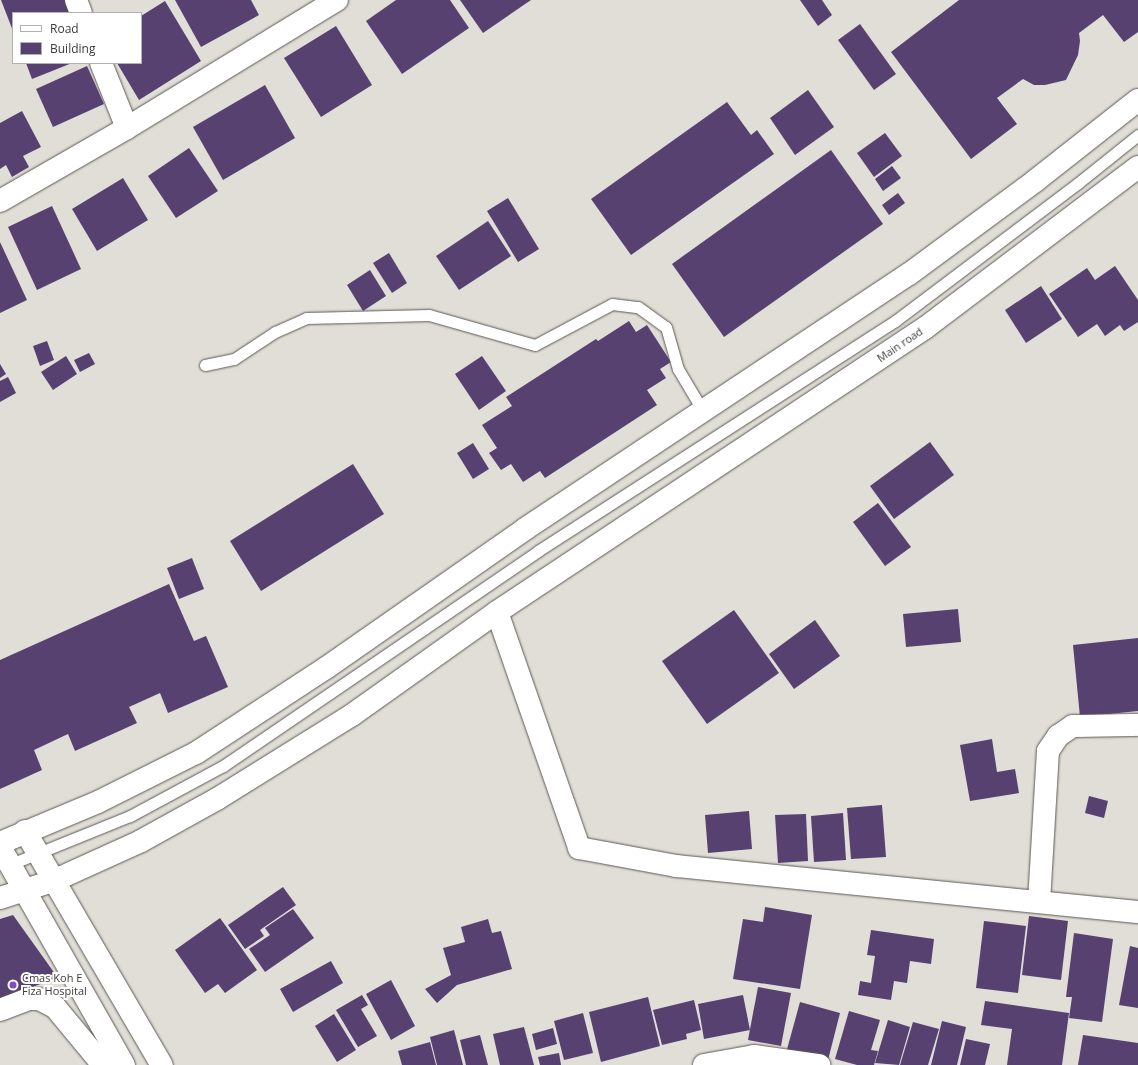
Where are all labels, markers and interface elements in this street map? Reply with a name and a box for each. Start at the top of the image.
legend [12,12,142,64]
text: Road [50,20,79,37]
text: Building [50,40,95,57]
street label: Main road [875,325,925,365]
place label: Cmas Koh E Fiza Hospital [22,972,87,998]
marker: Cmas Koh E Fiza Hospital [7,979,19,991]

